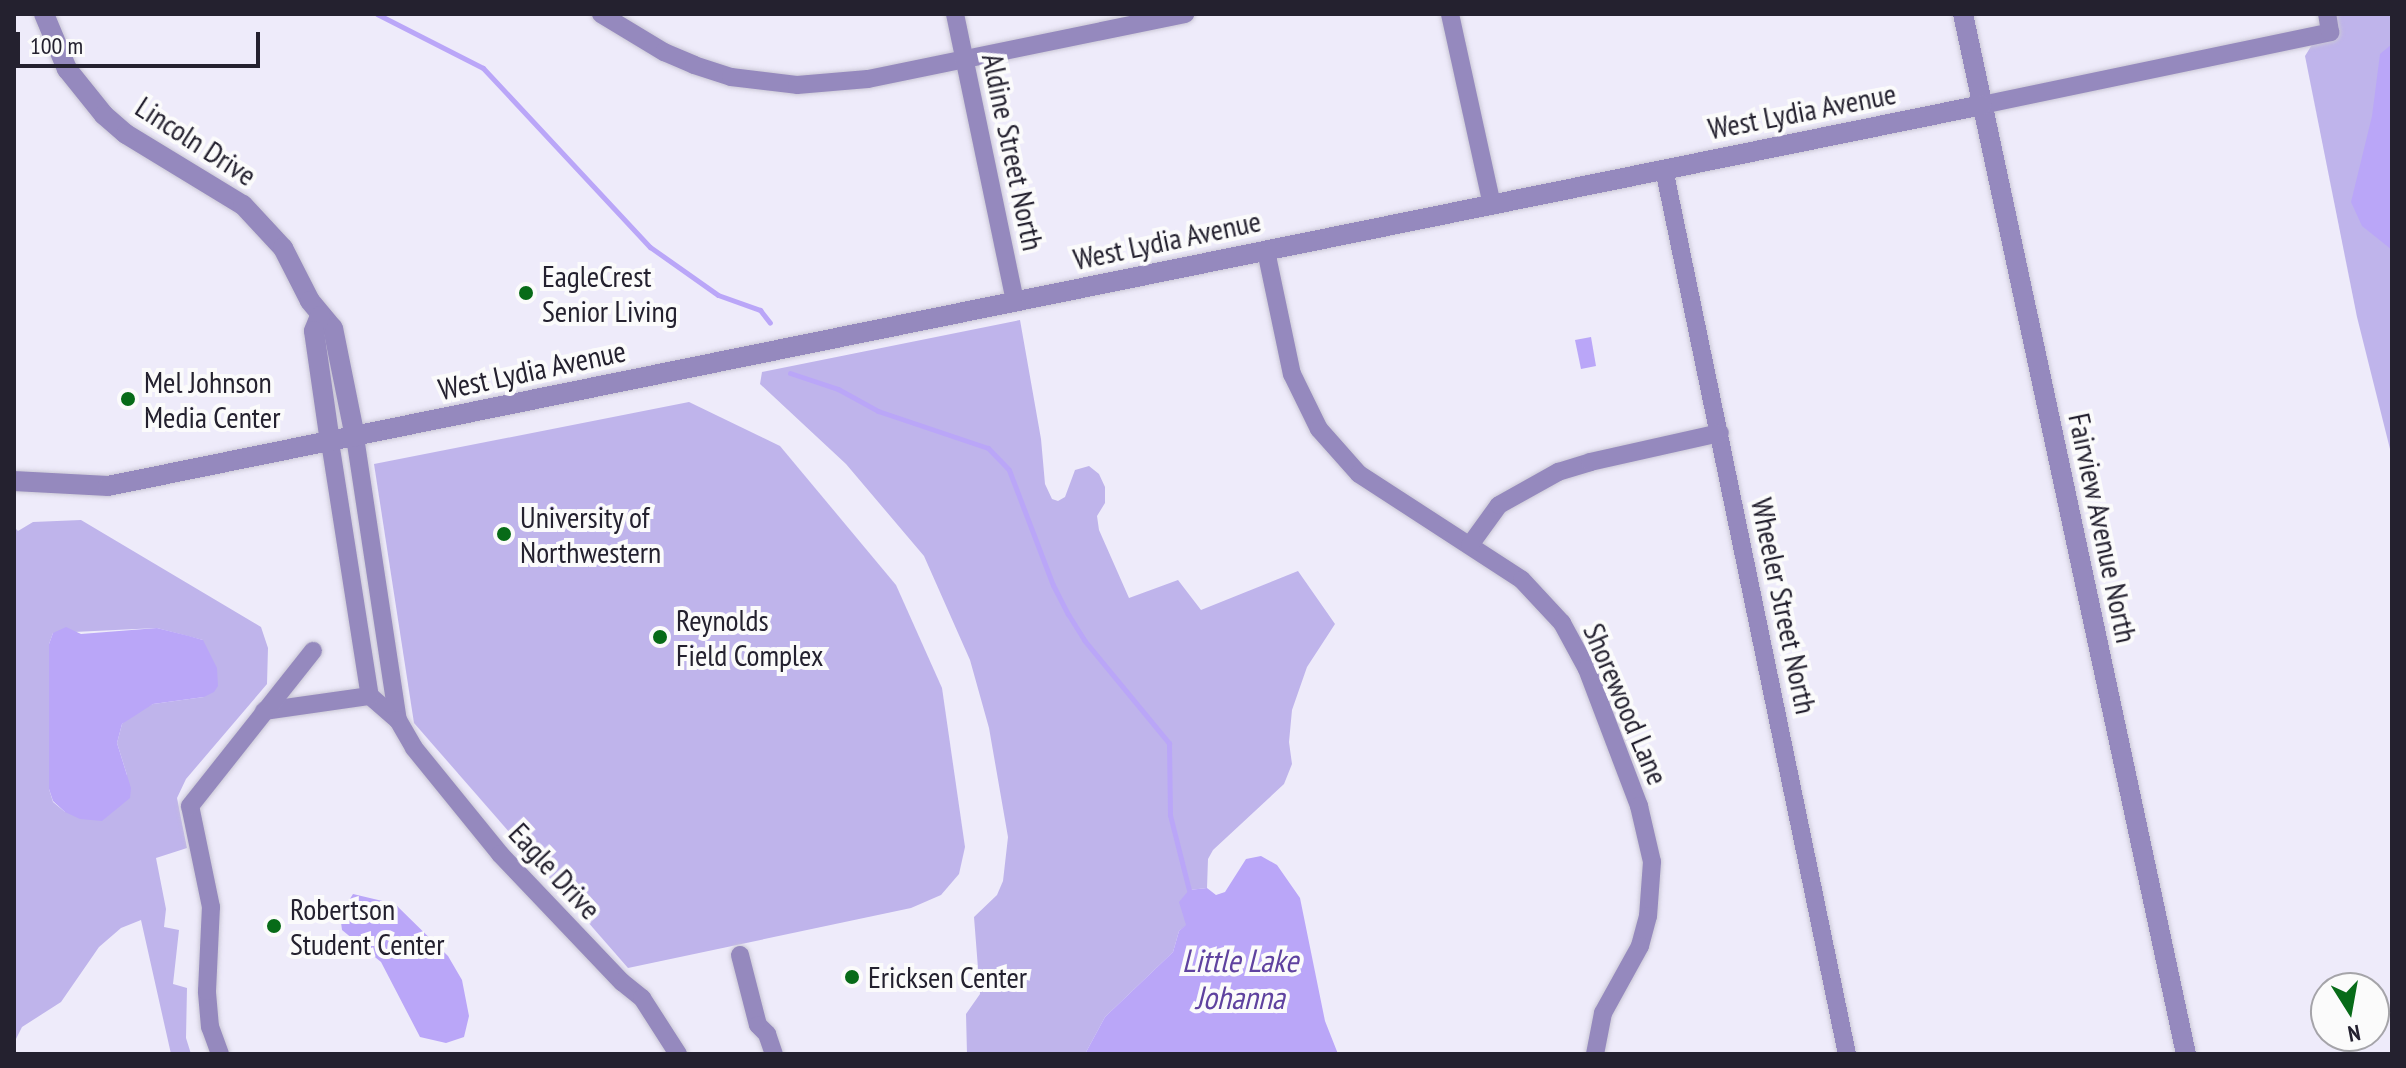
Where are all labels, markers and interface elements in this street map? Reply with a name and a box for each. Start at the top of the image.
scale bar [20,16,264,66]
text: 100 m [30,30,83,61]
street label: Aldine Street North [975,50,1051,254]
street label: West Lydia Avenue [1705,75,1899,147]
street label: Lincoln Drive [129,89,263,193]
street label: West Lydia Avenue [1070,202,1264,278]
place label: EagleCrest Senior Living [542,258,678,328]
marker: EagleCrest Senior Living [517,284,535,302]
street label: West Lydia Avenue [435,332,629,408]
place label: Mel Johnson Media Center [144,364,280,434]
marker: Mel Johnson Media Center [119,390,137,408]
street label: Fairview Avenue North [2061,409,2145,647]
street label: Wheeler Street North [1744,495,1824,717]
place label: University of Northwestern [520,499,661,570]
marker: University of Northwestern [495,525,513,543]
place label: Reynolds Field Complex [676,602,823,672]
street label: Shorewood Lane [1576,618,1676,790]
marker: Reynolds Field Complex [651,628,669,646]
street label: Eagle Drive [502,816,608,926]
place label: Robertson Student Center [290,891,444,962]
marker: Robertson Student Center [265,917,283,935]
water label: Little Lake Johanna [1182,942,1298,1017]
place label: Ericksen Center [868,959,1027,995]
marker: Ericksen Center [843,968,861,986]
north arrow [2310,972,2390,1052]
text: N [2346,1019,2363,1048]

